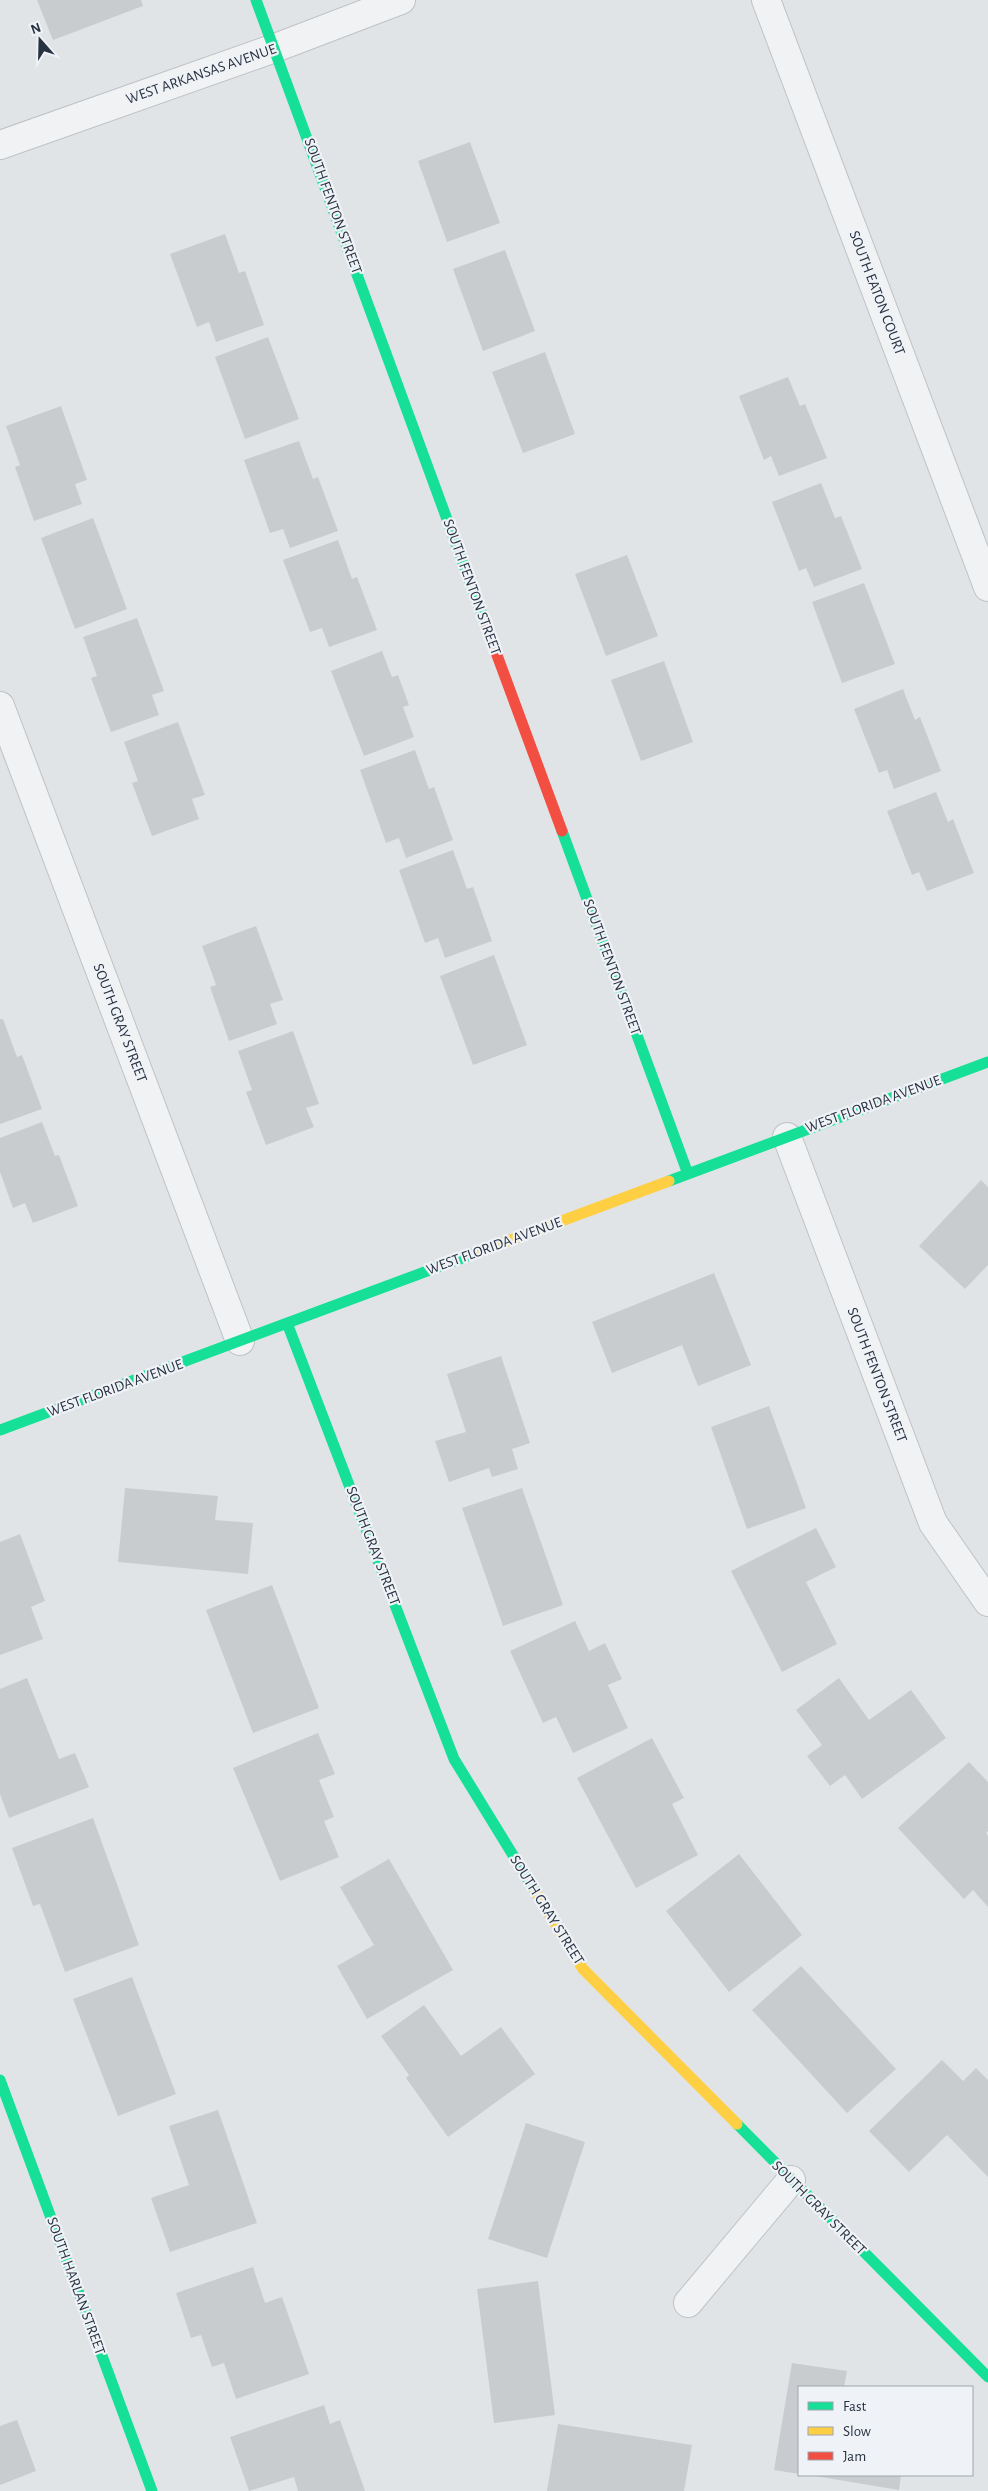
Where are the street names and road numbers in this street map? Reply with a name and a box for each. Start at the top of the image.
street label: WEST ARKANSAS AVENUE [124,41,278,107]
street label: SOUTH FENTON STREET [301,136,365,276]
street label: SOUTH EATON COURT [846,229,908,358]
street label: SOUTH FENTON STREET [440,517,504,657]
street label: SOUTH FENTON STREET [580,897,644,1037]
street label: SOUTH GRAY STREET [90,961,150,1085]
street label: WEST FLORIDA AVENUE [803,1073,943,1135]
street label: WEST FLORIDA AVENUE [424,1215,564,1277]
street label: SOUTH FENTON STREET [844,1305,910,1445]
street label: WEST FLORIDA AVENUE [45,1357,185,1419]
street label: SOUTH GRAY STREET [343,1484,403,1608]
street label: SOUTH GRAY STREET [507,1853,587,1968]
street label: SOUTH GRAY STREET [769,2158,869,2258]
street label: SOUTH HARLAN STREET [44,2215,108,2357]

